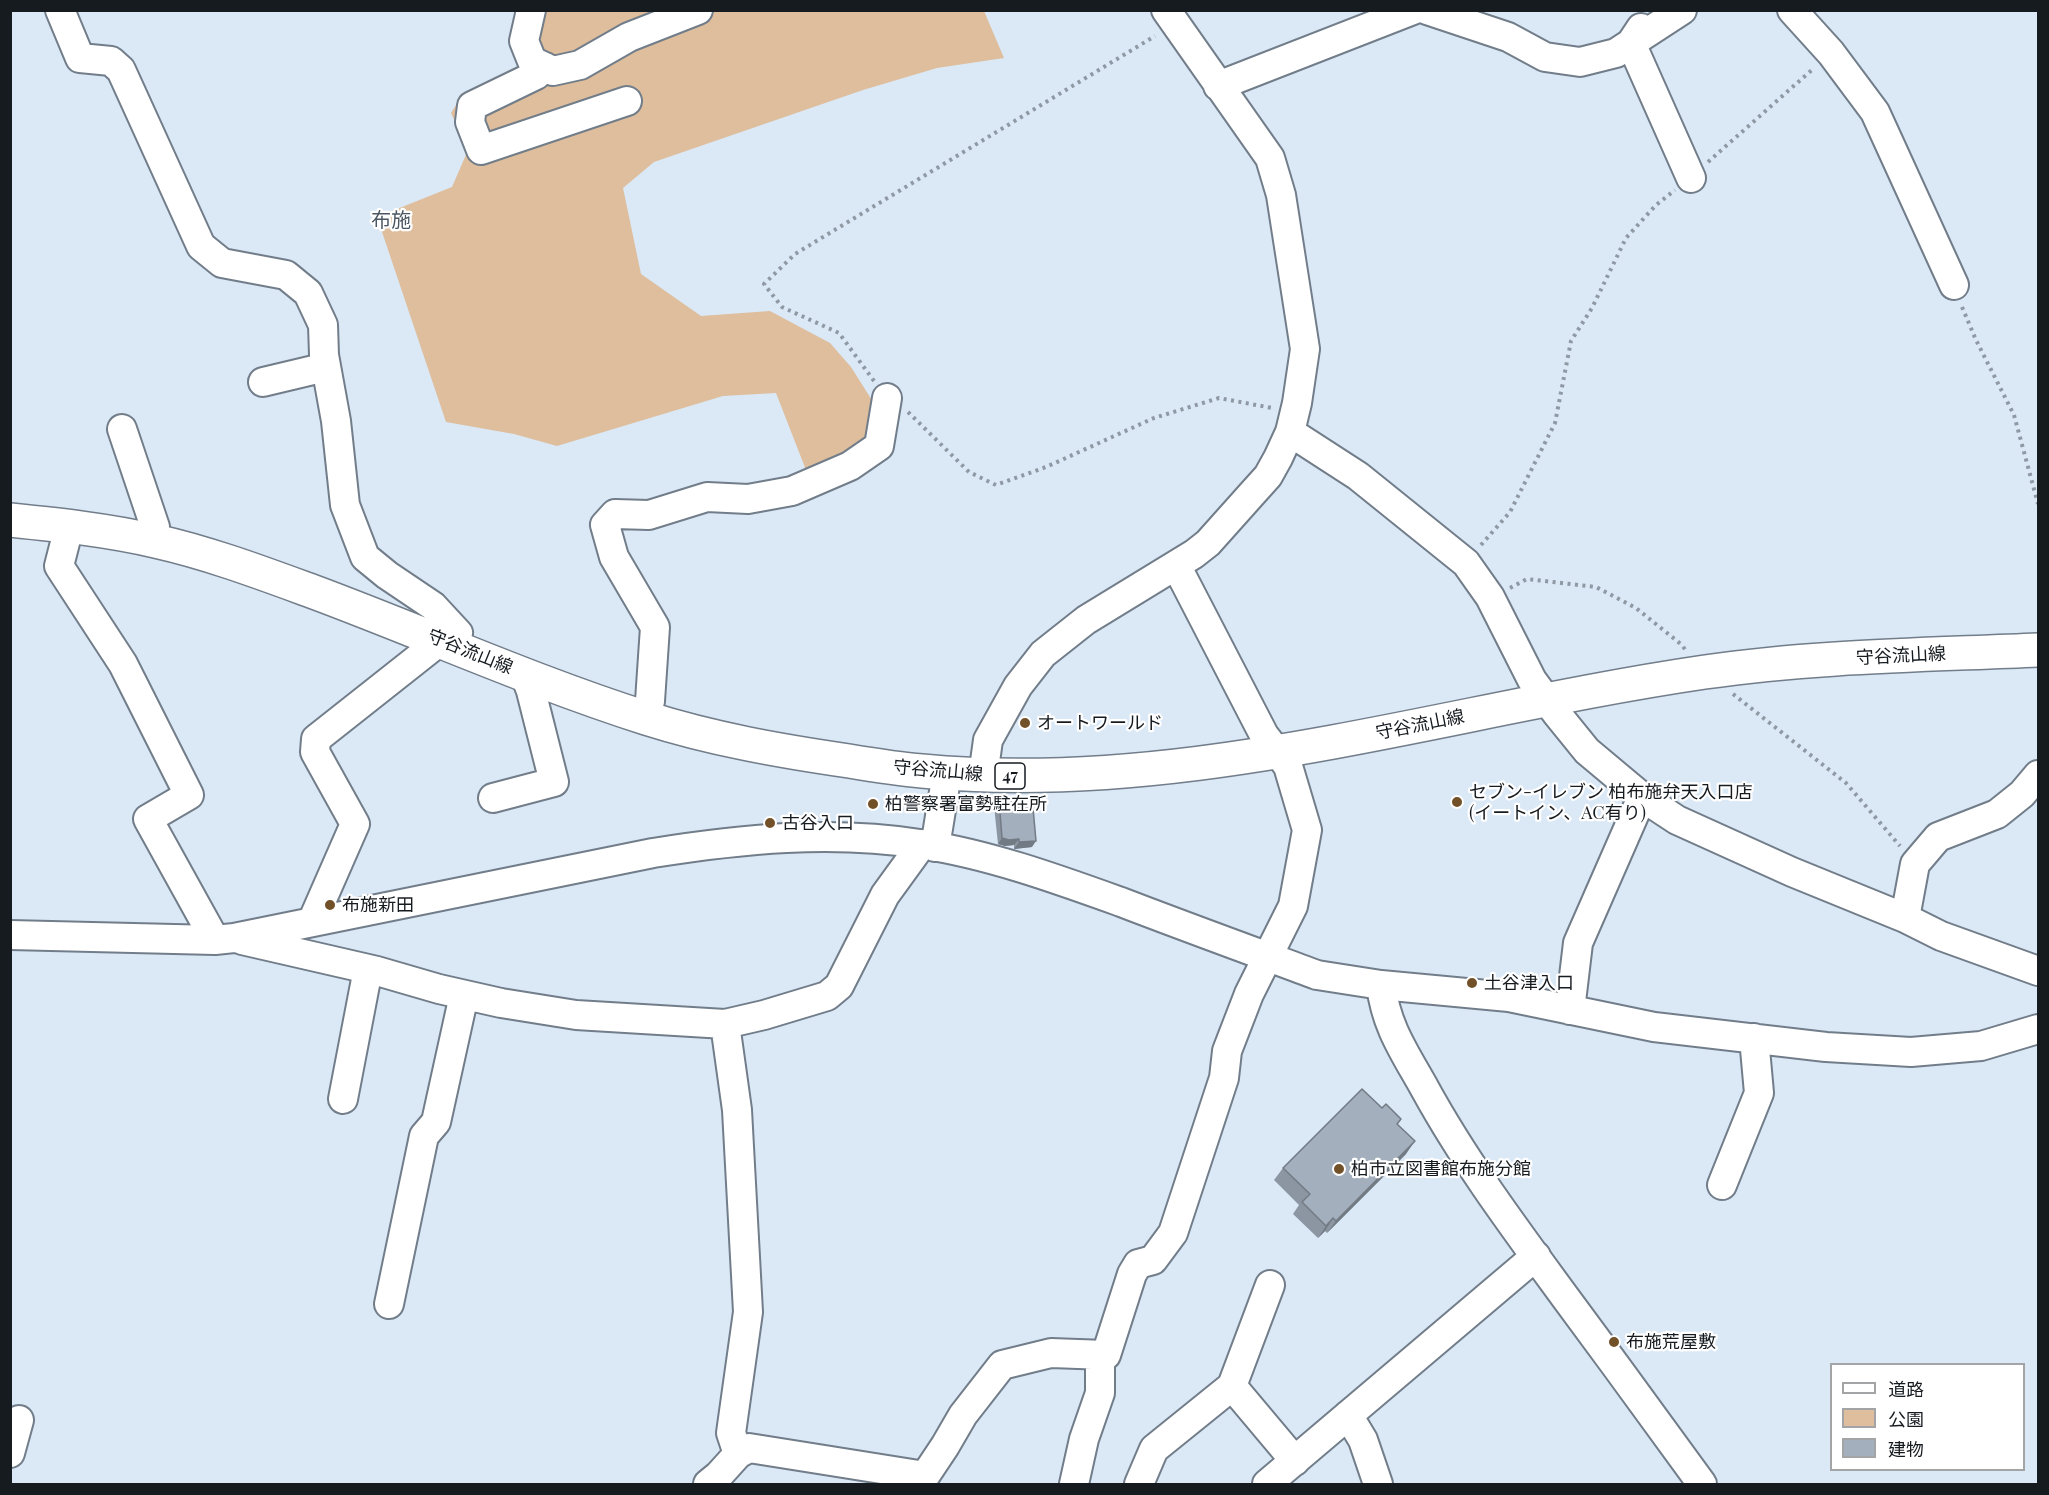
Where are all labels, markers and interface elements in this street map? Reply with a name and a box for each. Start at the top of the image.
district label: 布施 [371,209,411,233]
street label: 守谷流山線 [424,625,516,679]
street label: 守谷流山線 [1855,643,1947,669]
street label: 守谷流山線 [1374,706,1466,744]
place label: オートワールド [1037,712,1163,734]
marker: オートワールド [1018,716,1032,730]
street label: 守谷流山線 [892,756,984,786]
road number: 47 [995,763,1025,789]
place label: セブン-イレブン 柏布施弁天入口店 (イートイン、AC有り) [1469,781,1752,824]
place label: 柏警察署富勢駐在所 [885,793,1047,815]
marker: セブン-イレブン 柏布施弁天入口店 (イートイン、AC有り) [1450,795,1464,809]
marker: 柏警察署富勢駐在所 [866,797,880,811]
place label: 古谷入口 [782,812,854,834]
marker: 古谷入口 [763,816,777,830]
place label: 布施新田 [342,894,414,916]
marker: 布施新田 [323,898,337,912]
place label: 土谷津入口 [1484,972,1574,994]
marker: 土谷津入口 [1465,976,1479,990]
place label: 柏市立図書館布施分館 [1351,1158,1531,1180]
marker: 柏市立図書館布施分館 [1332,1162,1346,1176]
place label: 布施荒屋敷 [1626,1331,1716,1353]
marker: 布施荒屋敷 [1607,1335,1621,1349]
legend [1830,1363,2025,1471]
text: 道路 [1888,1377,1924,1401]
text: 公園 [1888,1407,1924,1431]
text: 建物 [1888,1437,1924,1461]

